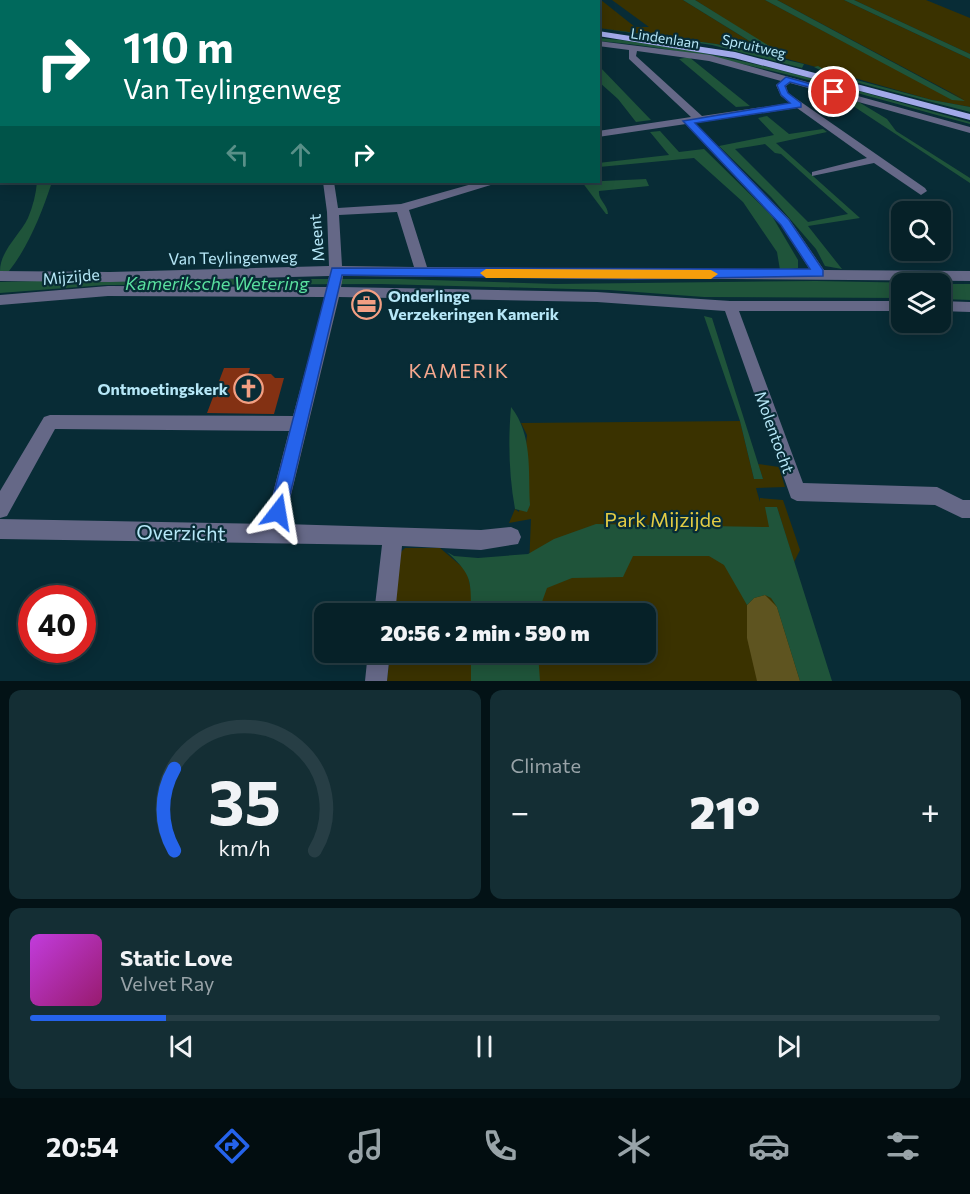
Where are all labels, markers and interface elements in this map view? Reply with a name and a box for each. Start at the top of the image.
text: 110 m [123,20,234,72]
icon: right [24,24,102,102]
street label: Lindenlaan [629,24,701,52]
street label: Spruitweg [720,30,788,62]
pin [808,66,859,117]
text: Van Teylingenweg [123,72,341,105]
icon: arrive [817,75,850,108]
icon: left [221,138,254,171]
icon: ahead [284,138,317,171]
icon: right [347,138,380,171]
map controls [891,201,951,333]
button: search [891,201,951,261]
street label: Meent [304,213,328,263]
street label: Van Teylingenweg [168,246,298,268]
street label: Mijzijde [42,264,100,288]
water label: Kameriksche Wetering [125,272,310,294]
button: layers [891,273,951,333]
place label: Onderlinge Verzekeringen Kamerik [388,286,560,323]
office icon: Onderlinge Verzekeringen Kamerik [351,288,383,320]
district label: KAMERIK [408,358,510,382]
church icon: Ontmoetingskerk [233,372,265,404]
place label: Ontmoetingskerk [97,379,229,398]
street label: Molentocht [751,388,799,476]
position arrow [246,480,310,544]
park label: Park Mijzijde [604,507,722,531]
street label: Overzicht [136,519,226,545]
speed limit sign: 40 [18,585,96,663]
text: 20:56 · 2 min · 590 m [380,619,590,646]
text: Climate [511,753,581,777]
text: 35 [208,762,281,838]
text: 21° [690,783,760,838]
text: − [511,790,529,831]
text: + [921,790,940,831]
text: km/h [219,835,271,861]
text: Static Love [120,944,233,971]
text: Velvet Ray [120,971,214,995]
icon: previous [165,1030,198,1063]
icon: pause [468,1030,501,1063]
icon: next [772,1030,805,1063]
icon: directions [211,1125,253,1167]
icon: music [345,1125,387,1167]
icon: phone [479,1125,521,1167]
icon: climate [613,1125,655,1167]
icon: car [748,1125,790,1167]
icon: filters [882,1125,924,1167]
text: 20:54 [46,1130,119,1163]

